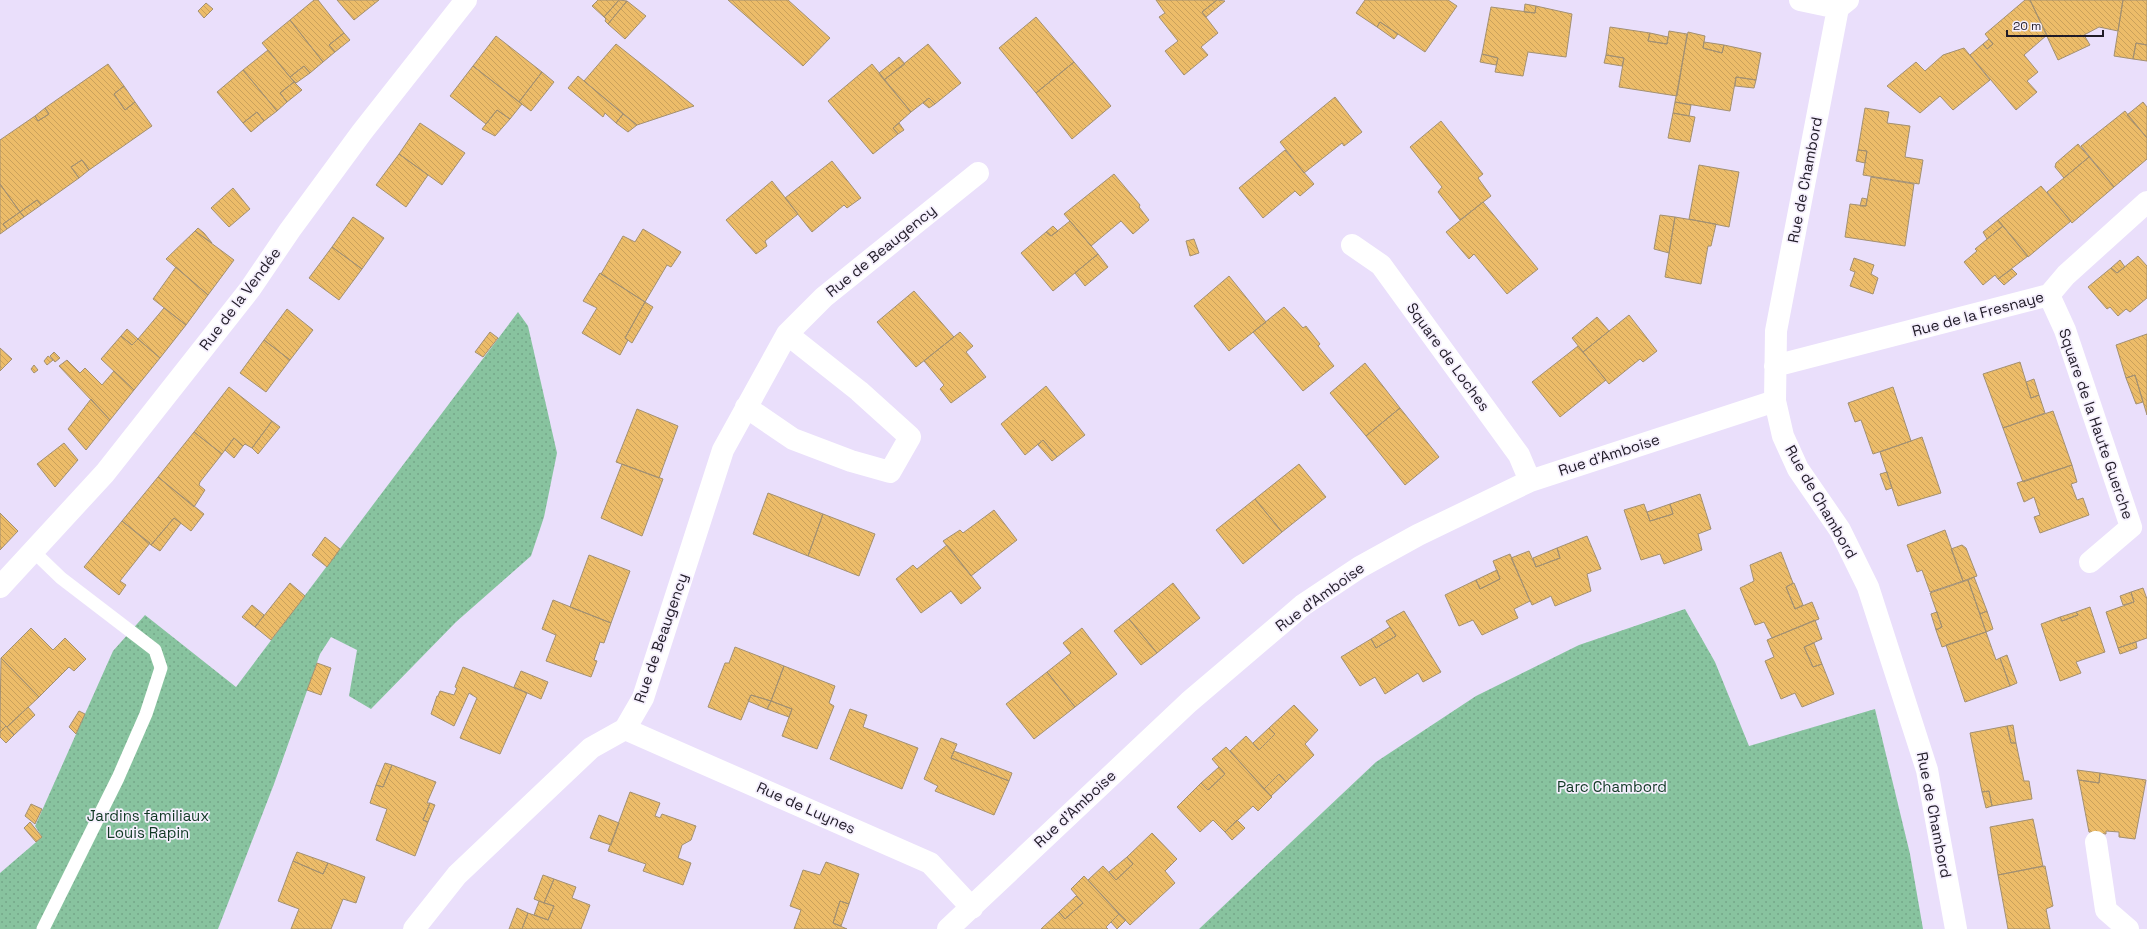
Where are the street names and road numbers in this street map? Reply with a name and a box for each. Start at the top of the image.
street label: Rue de Chambord [1783,115,1826,245]
street label: Rue de Beaugency [822,200,940,301]
street label: Rue de la Vendée [195,243,285,354]
street label: Rue de la Fresnaye [1910,287,2046,340]
street label: Square de Loches [1403,299,1494,415]
street label: Square de la Haute Guerche [2055,326,2138,522]
street label: Rue d’Amboise [1556,429,1662,480]
street label: Rue de Chambord [1781,442,1862,562]
street label: Rue d’Amboise [1272,558,1368,635]
street label: Rue de Beaugency [629,570,692,705]
street label: Rue de Chambord [1913,750,1956,880]
street label: Rue d’Amboise [1030,766,1120,851]
street label: Rue de Luynes [754,777,859,838]

